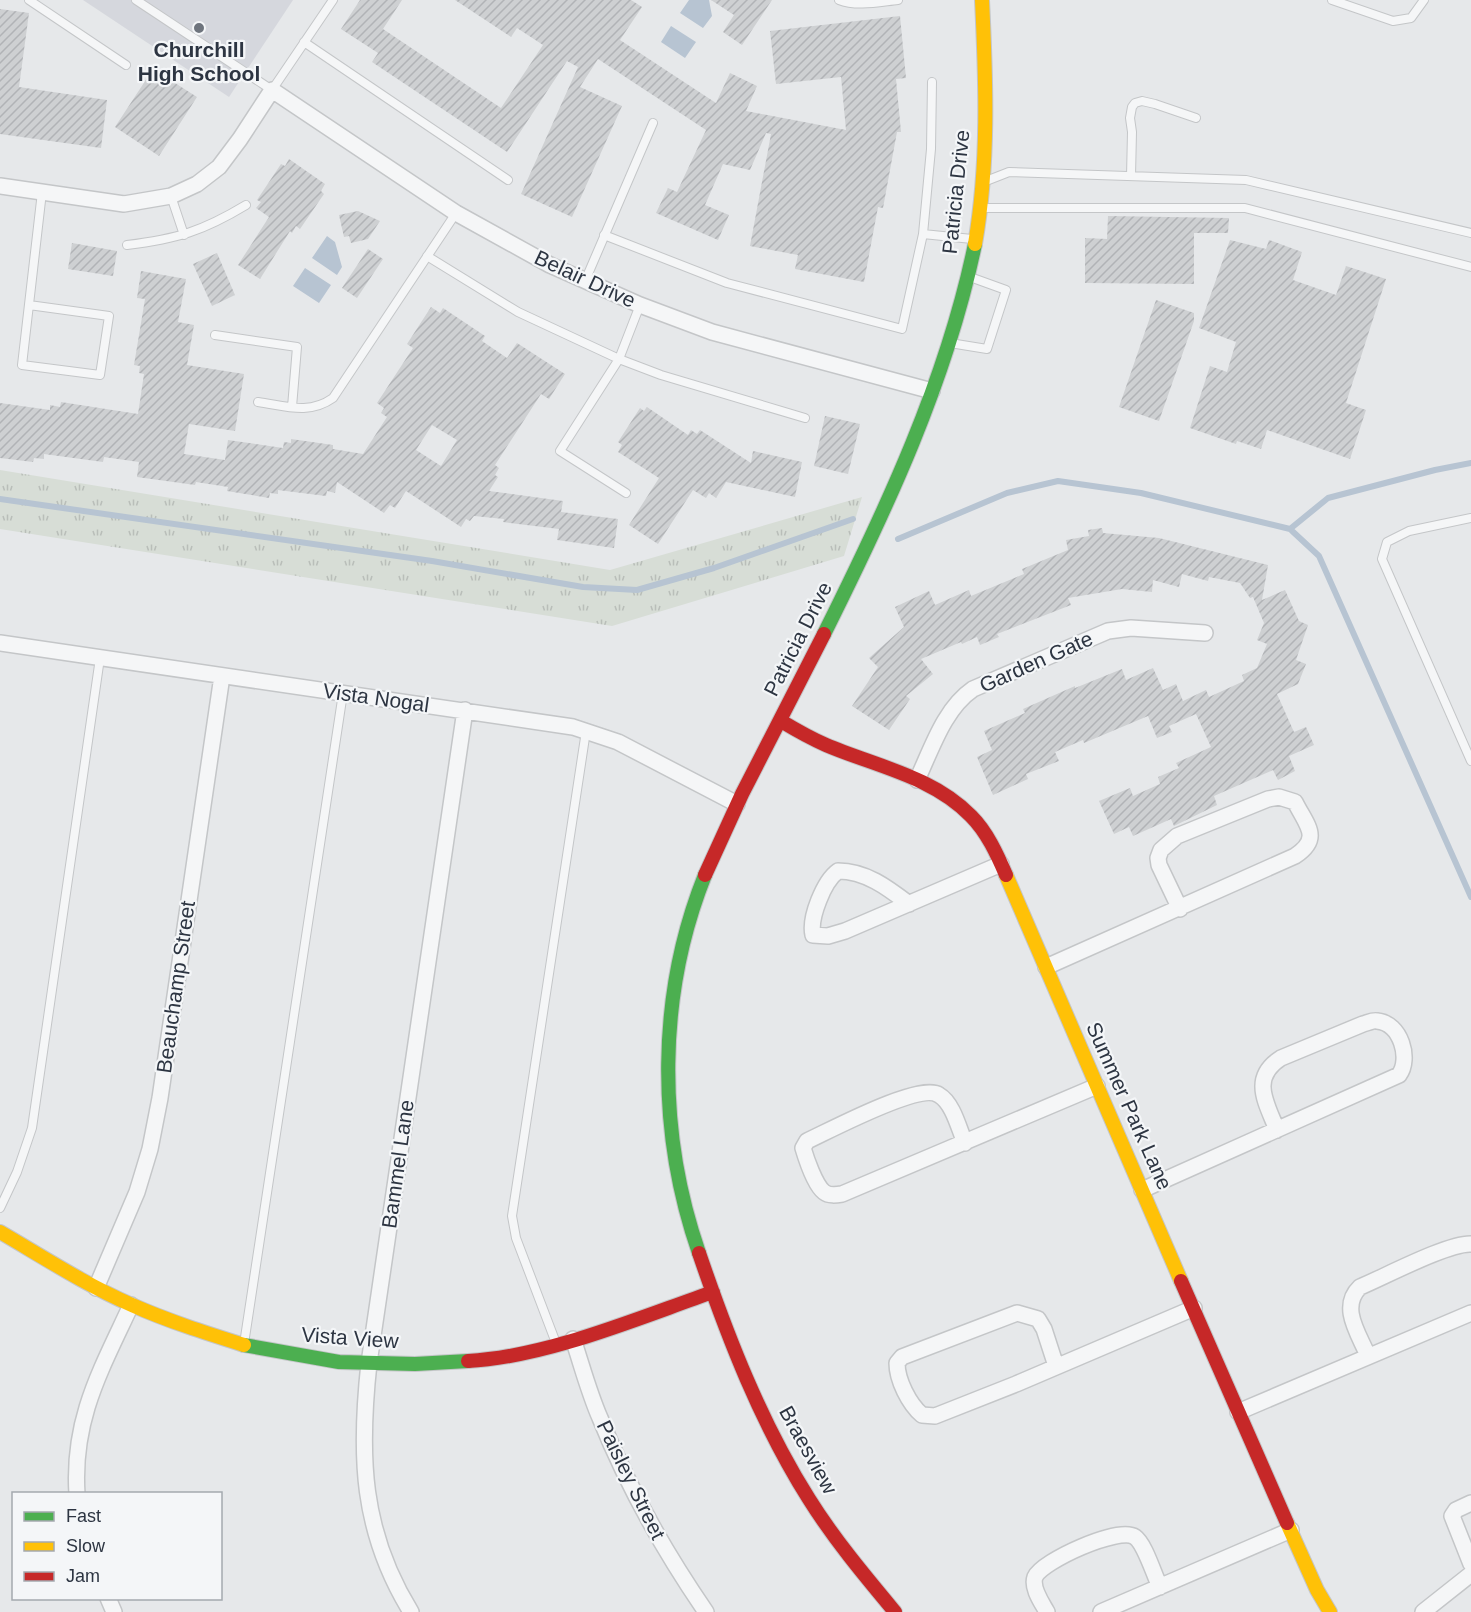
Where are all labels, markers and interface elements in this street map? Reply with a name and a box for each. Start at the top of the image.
marker: Churchill High School [192,21,206,35]
place label: Churchill High School [138,38,260,85]
street label: Patricia Drive [938,129,973,255]
street label: Belair Drive [531,245,639,312]
street label: Patricia Drive [759,578,836,700]
street label: Garden Gate [976,626,1096,697]
street label: Vista Nogal [321,679,431,716]
street label: Beauchamp Street [152,899,199,1075]
street label: Summer Park Lane [1082,1018,1177,1193]
street label: Bammel Lane [377,1098,418,1230]
street label: Vista View [301,1323,400,1352]
street label: Braesview [775,1402,842,1498]
street label: Paisley Street [593,1417,670,1543]
legend [12,1492,222,1600]
text: Fast [66,1506,101,1526]
text: Slow [66,1536,106,1556]
text: Jam [66,1566,100,1586]

